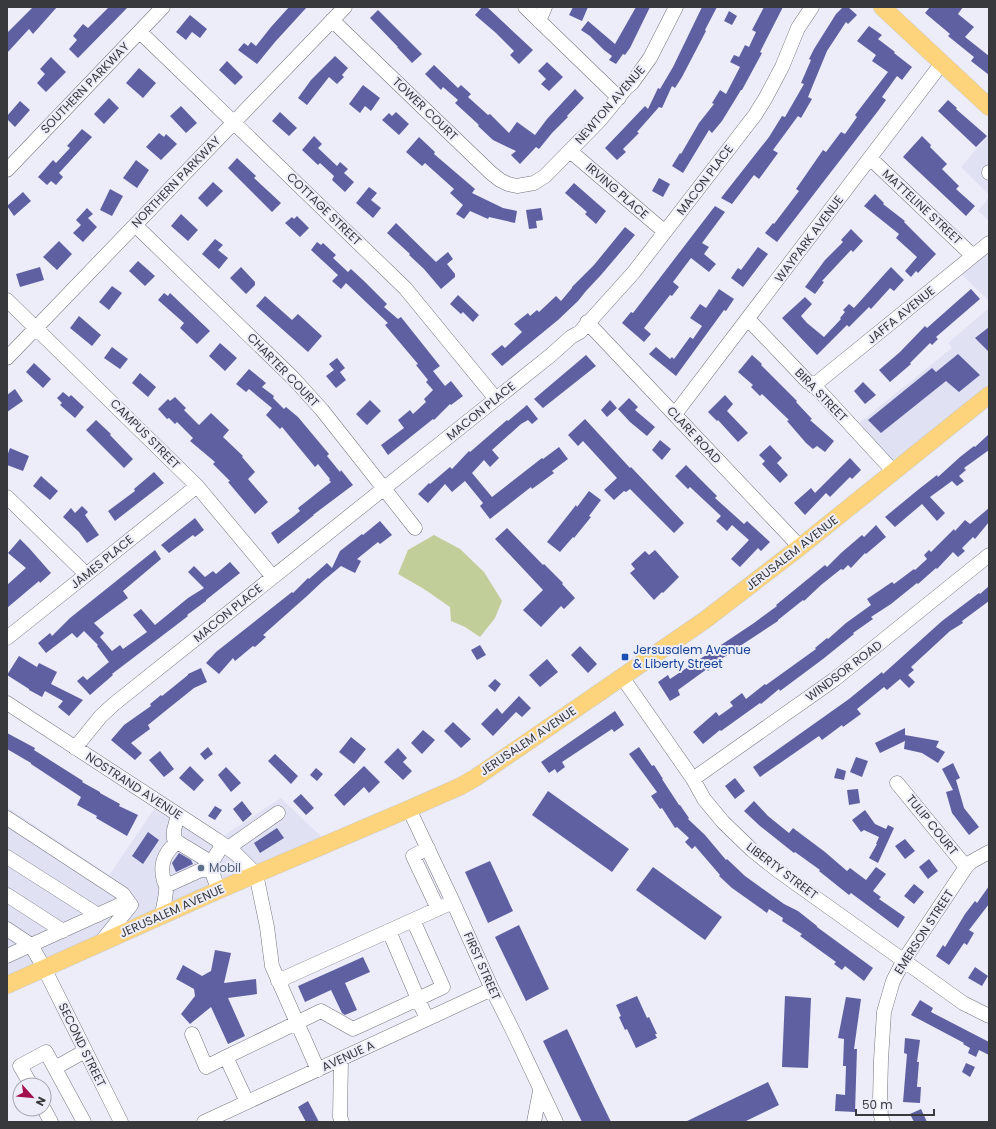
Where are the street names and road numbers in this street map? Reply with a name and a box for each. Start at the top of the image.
street label: SOUTHERN PARKWAY [37,38,133,137]
street label: NEWTON AVENUE [571,62,648,148]
street label: TOWER COURT [389,73,462,145]
street label: NORTHERN PARKWAY [127,132,224,231]
street label: MACON PLACE [672,141,737,219]
street label: IRVING PLACE [582,159,652,223]
street label: MATTELINE STREET [879,165,966,248]
street label: COTTAGE STREET [283,168,366,249]
street label: WAYPARK AVENUE [770,192,847,286]
street label: JAFFA AVENUE [863,282,938,347]
street label: CHARTER COURT [244,329,323,411]
street label: BIRA STREET [791,364,852,426]
street label: MACON PLACE [443,377,519,444]
street label: CAMPUS STREET [107,395,184,473]
street label: CLARE ROAD [663,402,725,467]
street label: JERUSALEM AVENUE [742,511,841,594]
street label: JAMES PLACE [66,531,137,592]
street label: MACON PLACE [190,579,266,646]
street label: WINDSOR ROAD [802,636,886,705]
street label: JERUSALEM AVENUE [476,702,579,779]
street label: NOSTRAND AVENUE [83,748,186,823]
street label: TULIP COURT [903,791,962,859]
street label: LIBERTY STREET [743,838,822,903]
street label: JERUSALEM AVENUE [117,880,227,941]
street label: EMERSON STREET [890,886,958,977]
street label: FIRST STREET [460,929,505,1003]
street label: SECOND STREET [55,1000,110,1090]
street label: AVENUE A [319,1036,377,1075]

